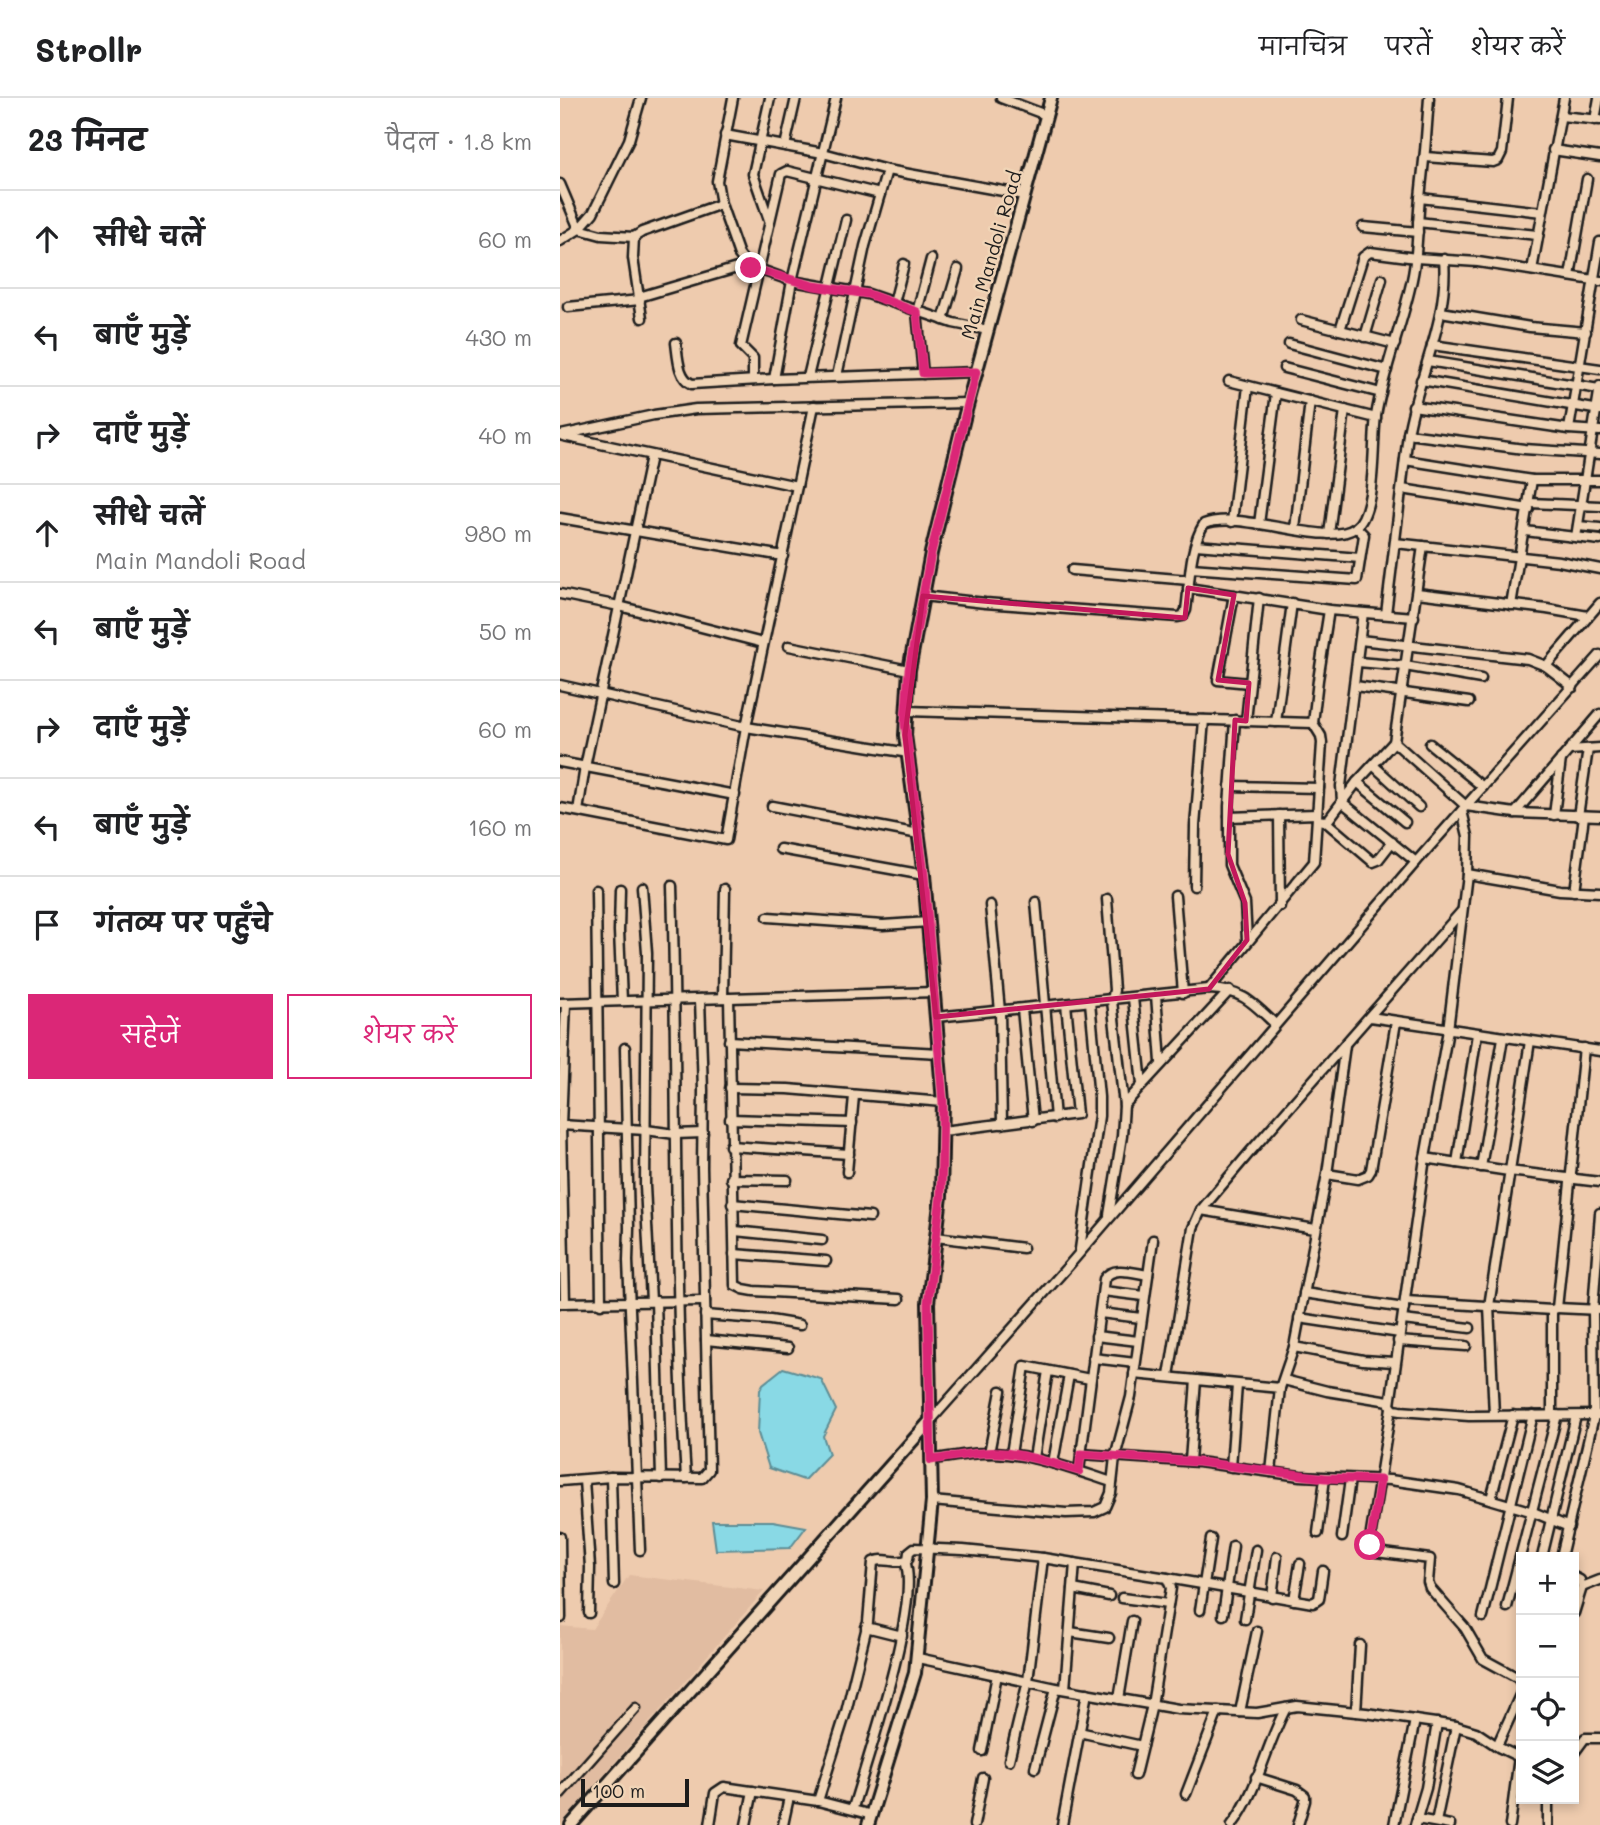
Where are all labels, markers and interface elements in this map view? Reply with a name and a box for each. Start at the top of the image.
text: Strollr [35,27,143,70]
text: मानचित्र [1259,30,1347,61]
text: परतें [1385,30,1432,61]
text: शेयर करें [1470,30,1565,61]
text: 23 मिनट [28,119,146,159]
text: पैदल · 1.8 km [385,126,532,156]
street label: Main Mandoli Road [954,168,1027,342]
text: सीधे चलें [95,219,204,253]
icon: ahead [28,220,66,258]
text: 60 m [478,224,532,254]
route end [735,252,766,283]
text: बाएँ मुड़ें [95,317,189,351]
icon: left [28,318,66,356]
text: 430 m [465,322,532,352]
text: दाएँ मुड़ें [95,415,188,449]
icon: right [28,416,66,454]
text: 40 m [479,420,532,450]
text: सीधे चलें [95,498,204,532]
icon: ahead [28,514,66,552]
text: 980 m [465,518,532,548]
text: Main Mandoli Road [95,545,306,575]
text: बाएँ मुड़ें [95,611,189,645]
icon: left [28,612,66,650]
text: 50 m [479,616,532,646]
text: दाएँ मुड़ें [95,709,188,743]
icon: right [28,710,66,748]
text: 60 m [478,714,532,744]
text: बाएँ मुड़ें [95,807,189,841]
icon: left [28,808,66,846]
text: 160 m [468,812,532,842]
text: गंतव्य पर पहुँचे [95,905,272,939]
icon: arrive [28,906,66,944]
button: सहेजें [28,994,273,1079]
button: शेयर करें [287,994,532,1079]
route start [1354,1529,1385,1560]
map controls [1516,1552,1579,1804]
button: + [1516,1552,1579,1615]
button: − [1516,1615,1579,1678]
button: locate [1516,1678,1579,1741]
button: layers [1516,1741,1579,1804]
scale bar [581,1776,690,1808]
text: 100 m [592,1778,645,1803]

